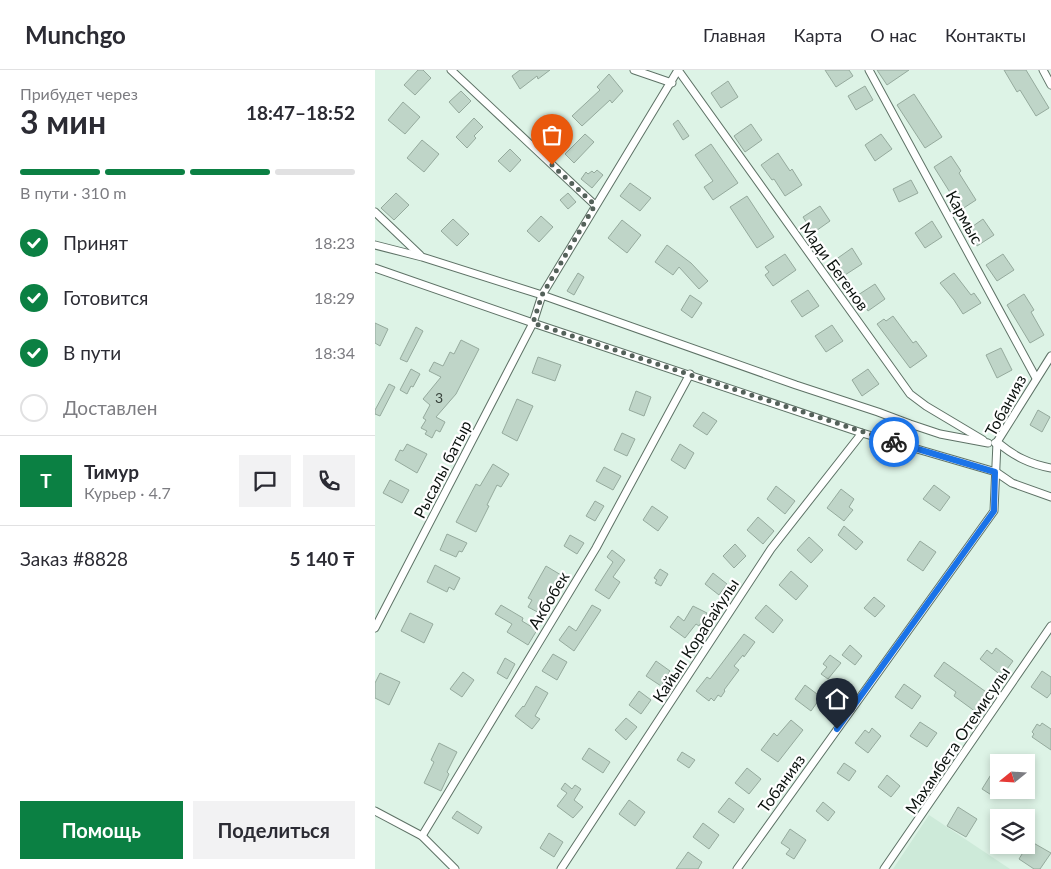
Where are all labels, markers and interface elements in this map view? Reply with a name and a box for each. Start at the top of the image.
text: Munchgo [25,20,126,49]
text: Главная [703,24,766,46]
text: Карта [794,24,842,46]
text: О нас [870,24,917,46]
text: Контакты [945,24,1026,46]
text: Прибудет через [20,84,138,103]
text: 18:47–18:52 [246,101,355,124]
text: 3 мин [20,102,106,141]
pin [531,114,573,165]
icon: bag [538,121,566,149]
text: В пути · 310 m [20,183,126,202]
street label: Кармыс [943,187,988,247]
street label: Мади Бегенов [797,218,874,314]
icon: check [20,229,48,257]
text: Принят [63,231,128,254]
text: 18:23 [314,233,355,252]
icon: check [20,284,48,312]
text: Готовится [63,286,148,309]
text: 18:29 [314,288,355,307]
icon: check [20,339,48,367]
text: В пути [63,341,121,364]
text: 18:34 [314,343,355,362]
street label: Тобанияз [980,371,1030,439]
house number: 3 [435,389,443,406]
text: Доставлен [63,396,157,419]
street label: Рысалы батыр [409,417,475,521]
courier [869,417,919,467]
icon: bike [880,428,908,456]
button: chat [239,455,291,507]
button: phone [303,455,355,507]
text: Тимур [84,460,139,483]
text: Т [40,469,52,492]
text: Курьер · 4.7 [84,483,171,502]
text: Заказ #8828 [20,547,128,570]
text: 5 140 ₸ [290,547,355,570]
street label: Акбобек [524,567,573,632]
street label: Кайып Корабайулы [648,575,742,705]
street label: Махамбета Отемисулы [901,663,1013,817]
pin [816,678,858,729]
icon: home [823,685,851,713]
street label: Тобанияз [754,750,808,816]
north arrow [990,754,1035,799]
map controls [990,754,1035,854]
button: Помощь [20,801,183,859]
button: Поделиться [193,801,355,859]
button: layers [990,809,1035,854]

